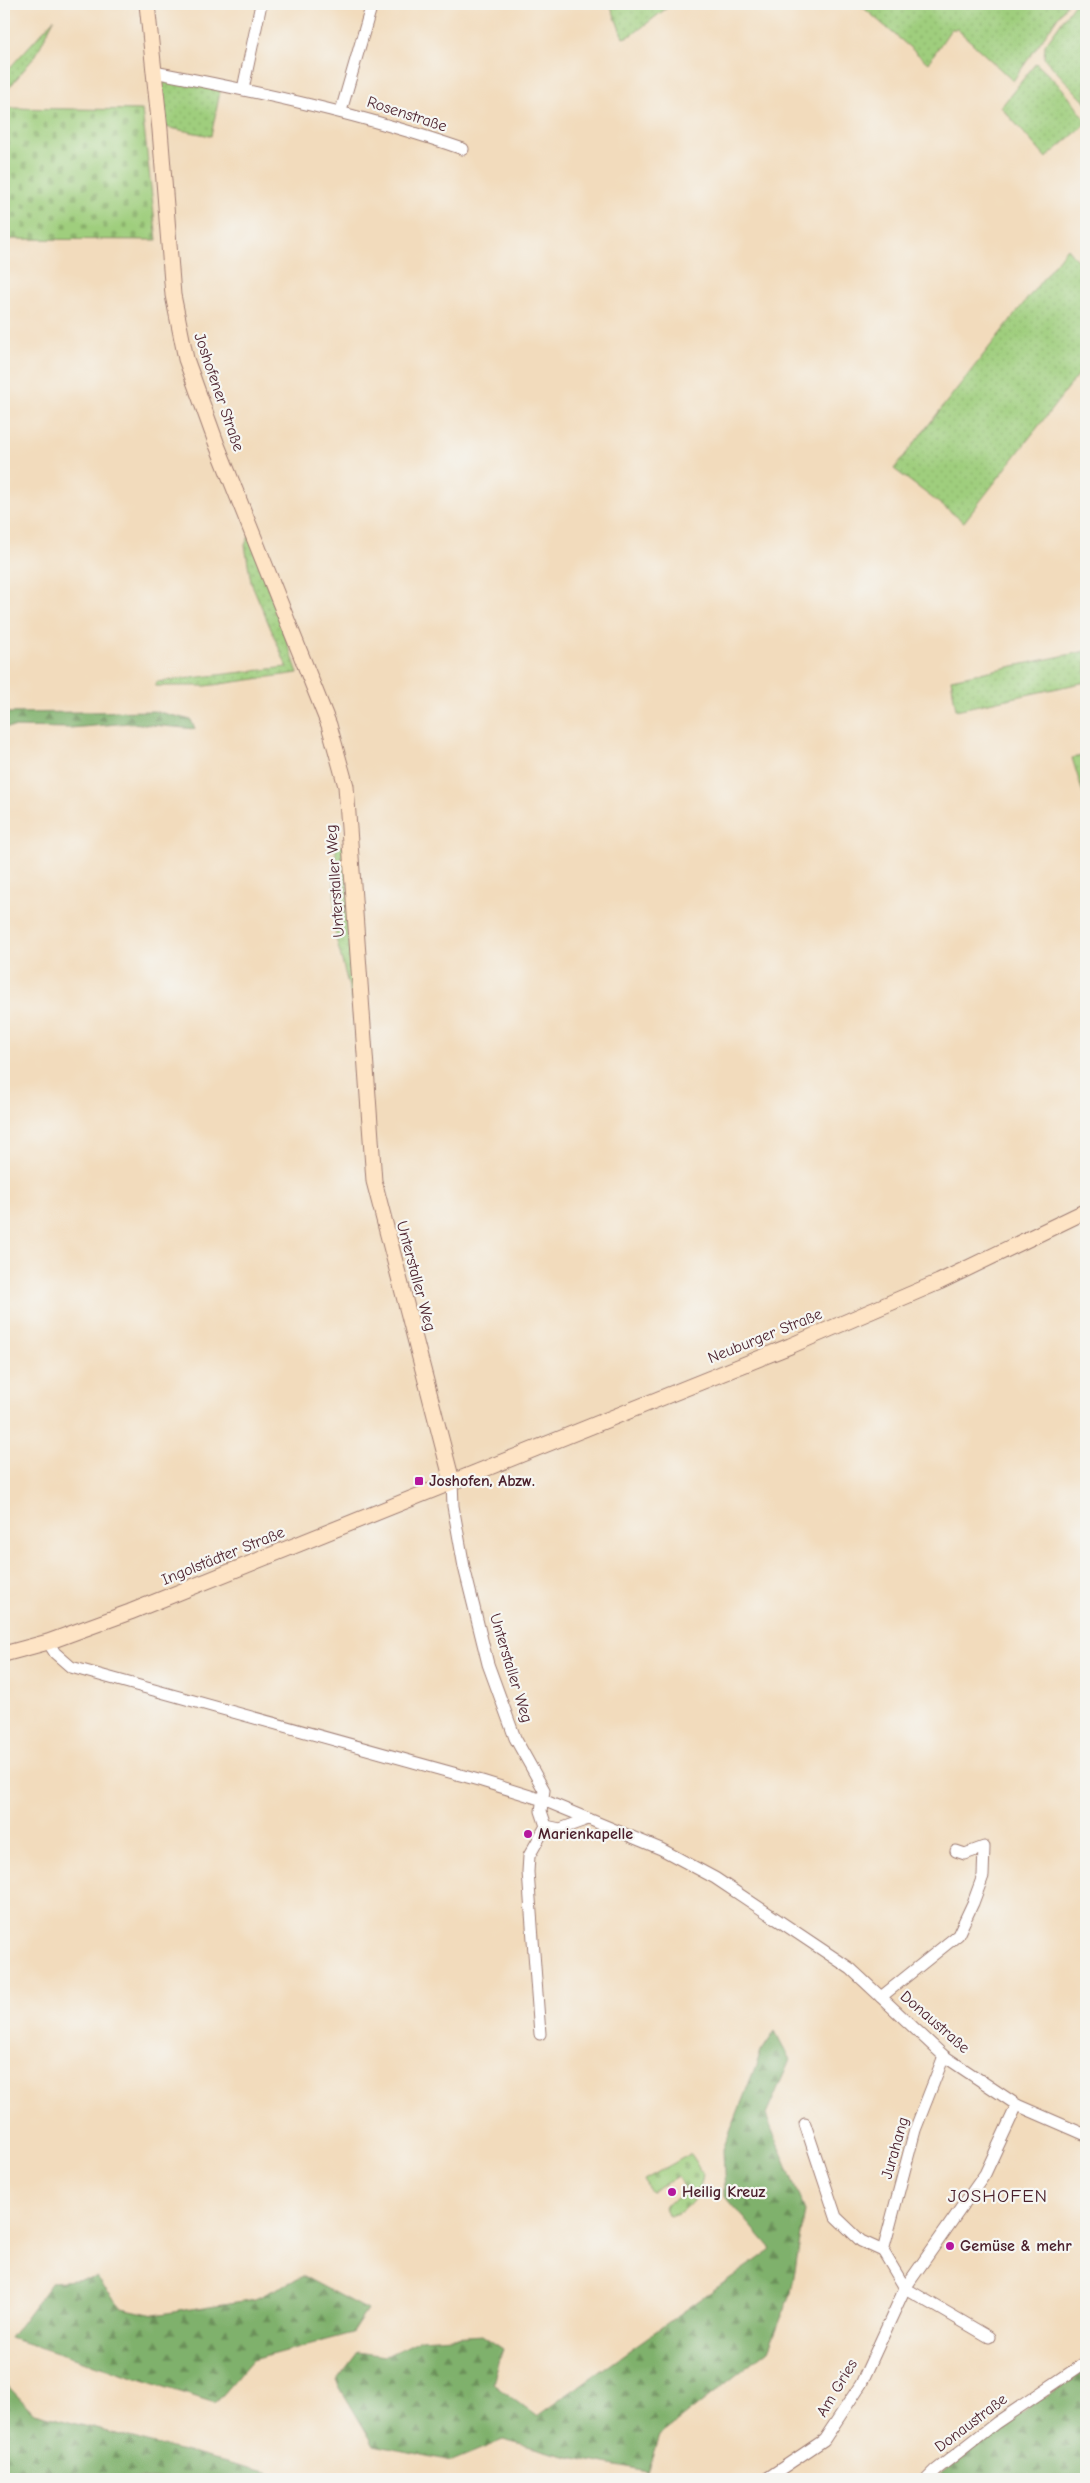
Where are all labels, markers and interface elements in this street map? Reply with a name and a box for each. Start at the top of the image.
street label: Rosenstraße [365,93,449,135]
street label: Joshofener Straße [190,330,248,454]
street label: Unterstaller Weg [322,824,348,938]
street label: Unterstaller Weg [393,1219,439,1333]
street label: Neuburger Straße [705,1305,825,1367]
place label: Joshofen, Abzw. [429,1472,535,1490]
marker: Joshofen, Abzw. [413,1475,425,1487]
street label: Ingolstädter Straße [159,1523,287,1589]
street label: Unterstaller Weg [486,1611,536,1725]
place label: Marienkapelle [538,1825,633,1843]
marker: Marienkapelle [522,1828,534,1840]
street label: Donaustraße [897,1987,973,2057]
street label: Jurahang [878,2115,912,2181]
place label: Heilig Kreuz [682,2183,765,2201]
district label: JOSHOFEN [948,2185,1048,2207]
marker: Heilig Kreuz [666,2186,678,2198]
place label: Gemüse & mehr [960,2237,1072,2255]
marker: Gemüse & mehr [944,2240,956,2252]
street label: Am Gries [813,2356,861,2420]
street label: Donaustraße [931,2390,1011,2456]

